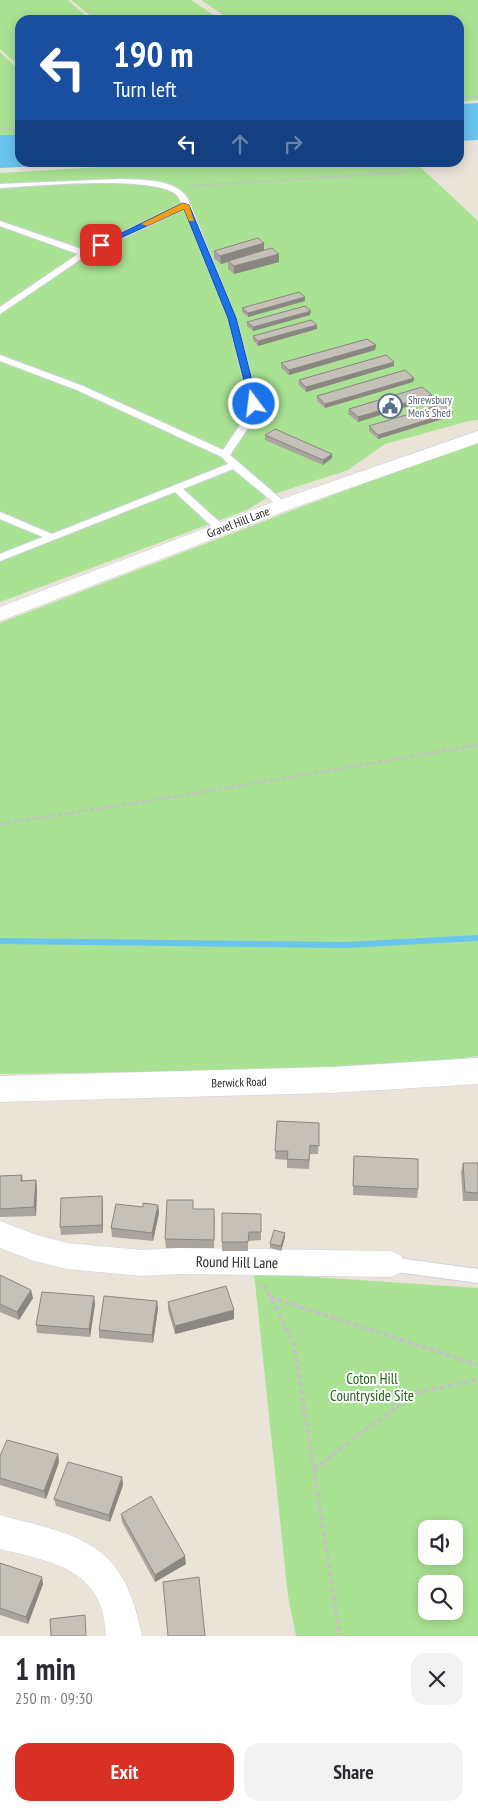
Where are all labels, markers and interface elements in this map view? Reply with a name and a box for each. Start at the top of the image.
text: 190 m [113,31,194,77]
icon: left [30,35,95,100]
text: Turn left [113,75,177,103]
icon: left [173,130,201,158]
icon: ahead [226,130,254,158]
icon: right [279,130,307,158]
pin [80,224,122,266]
icon: arrive [87,231,115,259]
position arrow [227,377,279,429]
public building icon: Shrewsbury Men's Shed [377,393,403,419]
place label: Shrewsbury Men's Shed [408,393,453,420]
street label: Gravel Hill Lane [205,503,272,541]
street label: Berwick Road [211,1074,267,1090]
street label: Round Hill Lane [196,1252,278,1272]
park label: Coton Hill Countryside Site [330,1369,414,1405]
map controls [418,1520,463,1620]
button: sound [418,1520,463,1565]
button: search [418,1575,463,1620]
text: 1 min [15,1649,76,1688]
button: close [411,1653,463,1705]
text: 250 m · 09:30 [15,1688,93,1708]
button: Exit [15,1743,234,1801]
button: Share [244,1743,463,1801]

